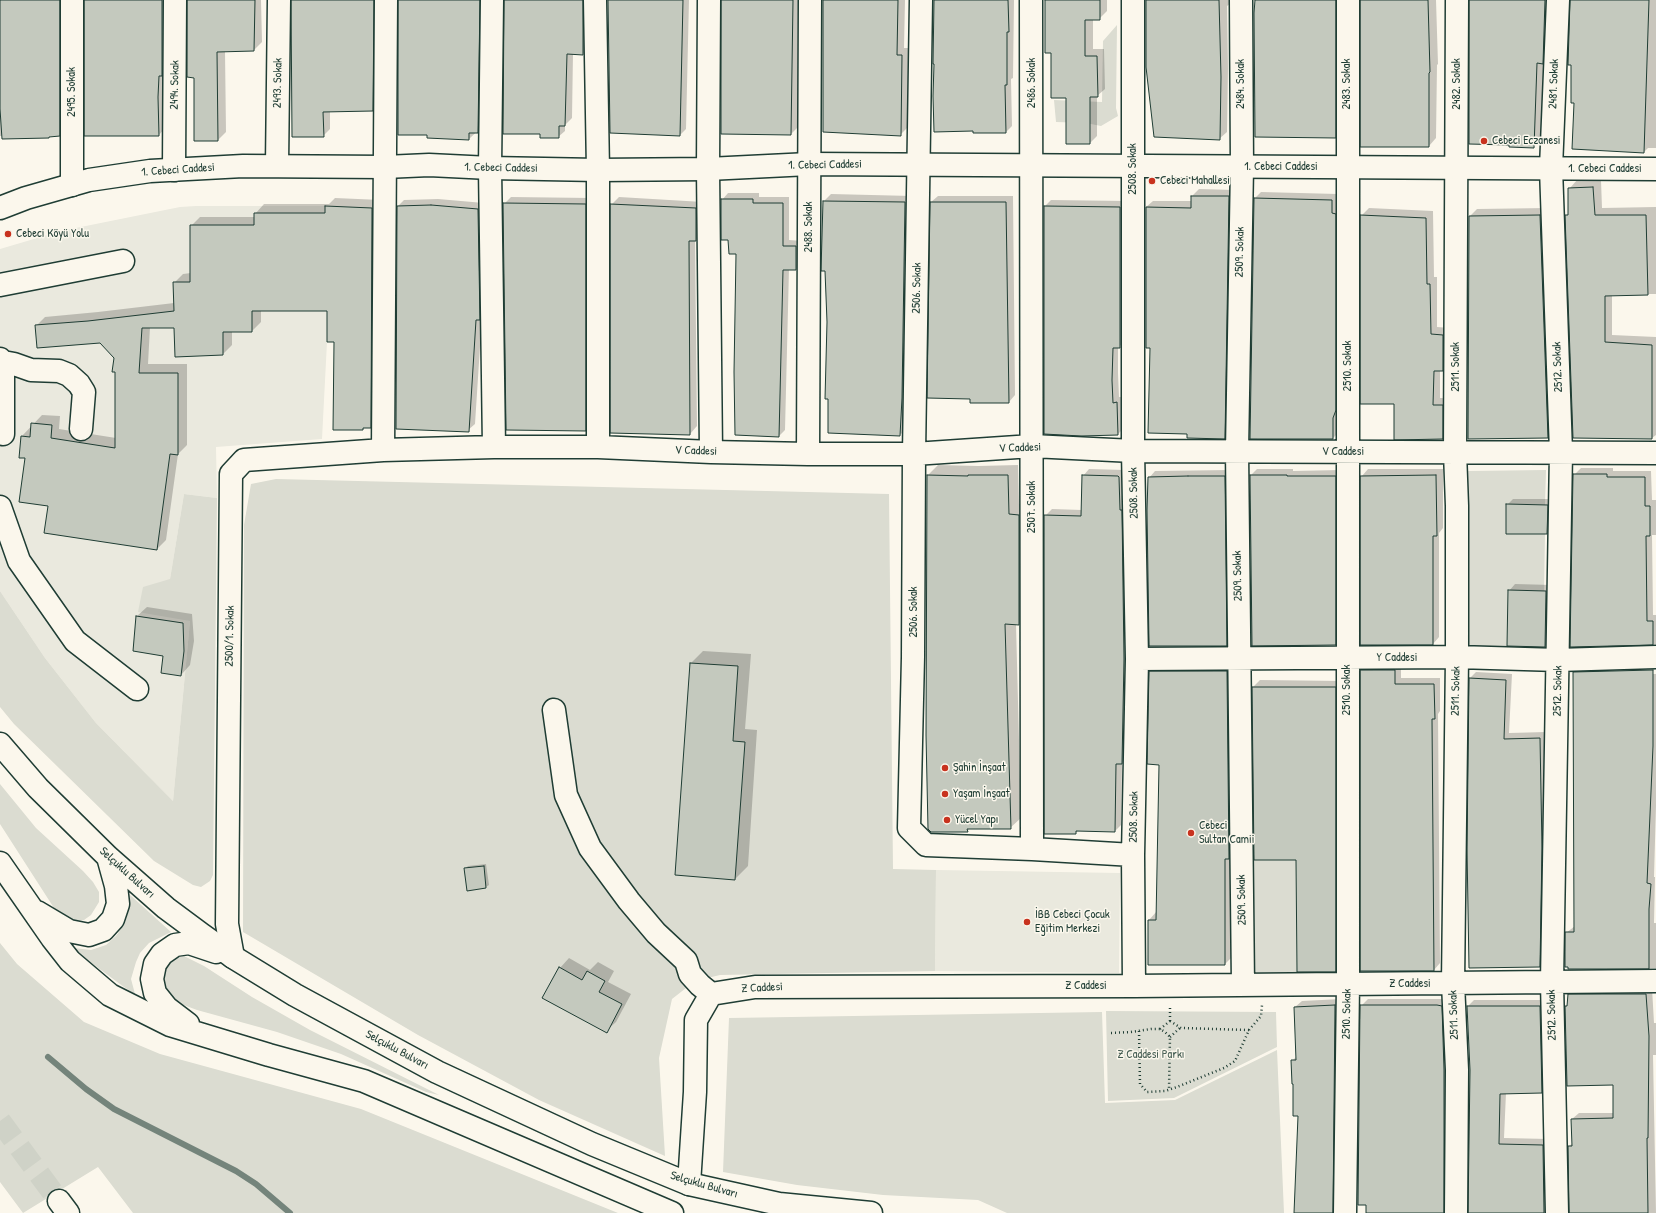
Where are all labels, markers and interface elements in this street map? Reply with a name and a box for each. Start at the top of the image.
street label: 2493. Sokak [270,58,286,108]
street label: 2486. Sokak [1025,58,1039,108]
street label: 2483. Sokak [1340,58,1354,110]
street label: 2482. Sokak [1450,58,1464,110]
street label: 2484. Sokak [1234,59,1248,109]
street label: 2481. Sokak [1546,59,1562,109]
street label: 2494. Sokak [167,60,183,110]
street label: 2495. Sokak [65,67,79,117]
place label: Cebeci Eczanesi [1492,134,1560,148]
marker: Cebeci Eczanesi [1479,136,1489,146]
street label: 2508. Sokak [1126,143,1140,195]
street label: 1. Cebeci Caddesi [788,157,862,173]
street label: 1. Cebeci Caddesi [141,160,215,180]
street label: 1. Cebeci Caddesi [464,160,538,176]
street label: 1. Cebeci Caddesi [1244,160,1318,174]
street label: 1. Cebeci Caddesi [1568,162,1642,176]
place label: Cebeci Mahallesi [1160,174,1230,188]
marker: Cebeci Mahallesi [1147,176,1157,186]
street label: 2488. Sokak [802,202,816,252]
street label: 2509. Sokak [1232,226,1248,278]
place label: Cebeci Köyü Yolu [16,227,89,241]
marker: Cebeci Köyü Yolu [3,229,13,239]
street label: 2506. Sokak [909,262,925,314]
street label: 2510. Sokak [1341,341,1355,391]
street label: 2512. Sokak [1550,341,1566,393]
street label: 2511. Sokak [1449,342,1463,392]
street label: V Caddesi [999,440,1041,456]
street label: V Caddesi [675,443,717,459]
street label: V Caddesi [1322,445,1364,459]
street label: 2508. Sokak [1126,467,1142,519]
street label: 2507. Sokak [1025,481,1039,533]
street label: 2509. Sokak [1230,550,1246,602]
street label: 2506. Sokak [907,586,921,638]
street label: 2500/1. Sokak [222,605,238,667]
street label: Y Caddesi [1377,651,1417,665]
street label: 2510. Sokak [1340,665,1354,715]
street label: 2512. Sokak [1550,665,1566,717]
street label: 2511. Sokak [1448,666,1464,716]
place label: Şahin İnşaat [953,761,1006,775]
marker: Şahin İnşaat [940,763,950,773]
place label: Yaşam İnşaat [953,787,1010,801]
marker: Yaşam İnşaat [940,789,950,799]
street label: 2508. Sokak [1126,791,1142,843]
place label: Yücel Yapı [955,813,998,827]
marker: Yücel Yapı [942,815,952,825]
place label: Cebeci Sultan Camii [1199,819,1254,847]
marker: Cebeci Sultan Camii [1186,828,1196,838]
street label: Selçuklu Bulvarı [96,844,158,902]
street label: 2509. Sokak [1234,874,1250,926]
place label: İBB Cebeci Çocuk Eğitim Merkezi [1035,908,1110,936]
marker: İBB Cebeci Çocuk Eğitim Merkezi [1022,917,1032,927]
street label: Z Caddesi [1389,977,1431,991]
street label: Z Caddesi [1065,979,1107,993]
street label: Z Caddesi [741,980,783,996]
street label: 2510. Sokak [1339,988,1355,1040]
street label: 2512. Sokak [1544,989,1560,1041]
street label: 2511. Sokak [1446,990,1462,1040]
street label: Selçuklu Bulvarı [363,1027,431,1073]
park label: Z Caddesi Parkı [1117,1048,1185,1062]
street label: Selçuklu Bulvarı [669,1168,739,1202]

